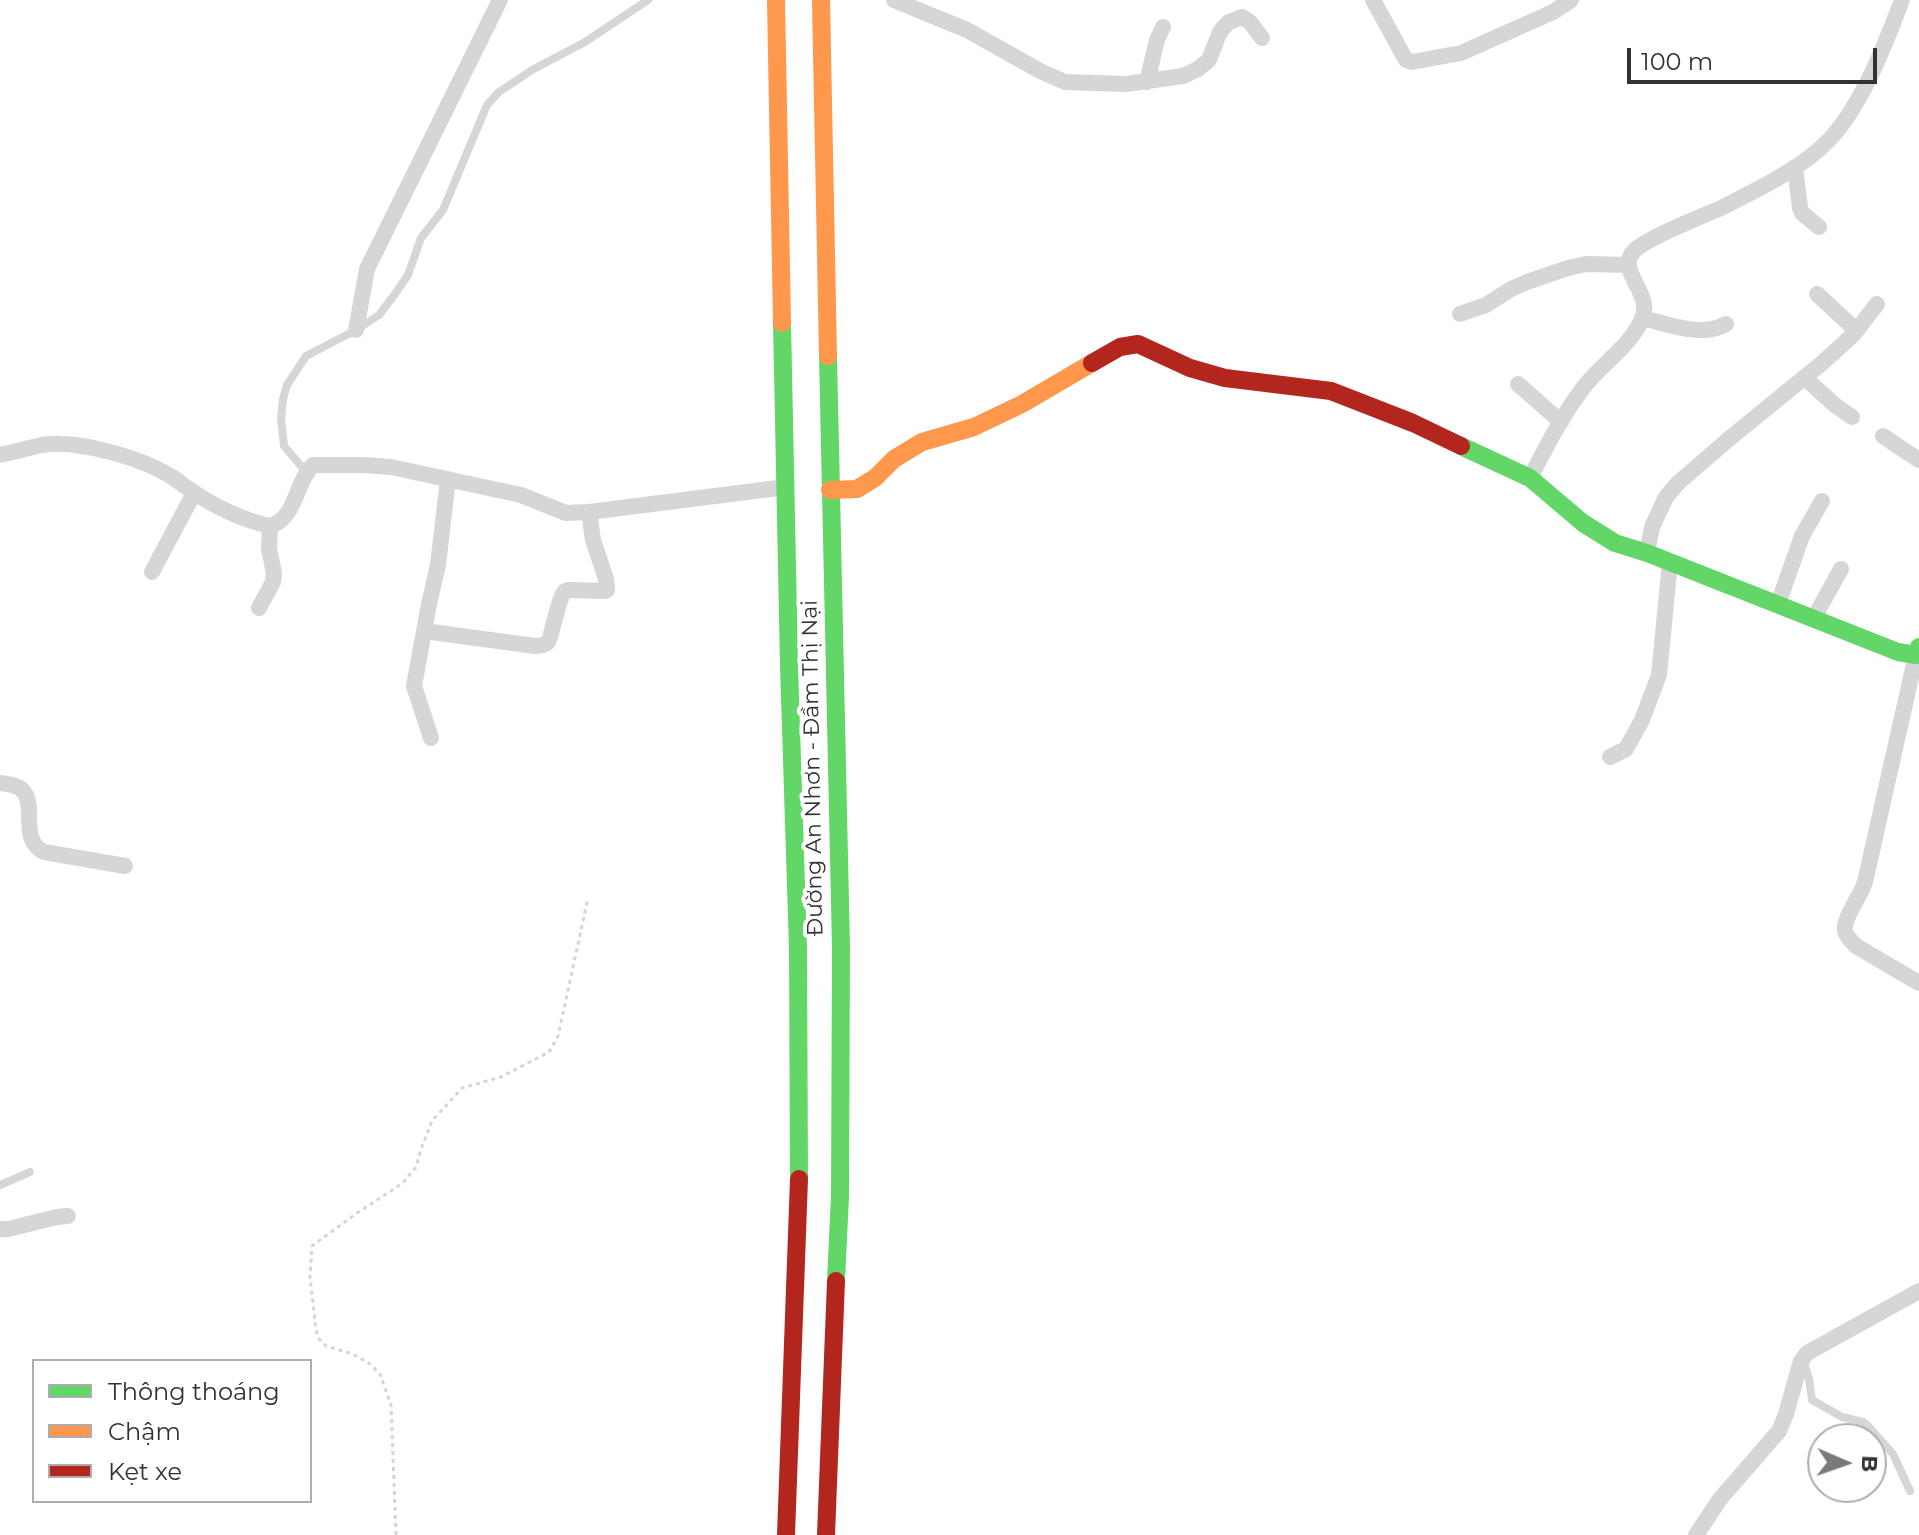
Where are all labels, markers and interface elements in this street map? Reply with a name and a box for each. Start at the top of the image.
scale bar [1631,32,1881,82]
text: 100 m [1641,47,1713,76]
street label: Đường An Nhơn - Đầm Thị Nại [797,600,829,936]
legend [32,1359,312,1503]
text: Thông thoáng [108,1377,280,1406]
text: Chậm [108,1417,181,1446]
north arrow [1807,1423,1887,1503]
text: B [1856,1455,1883,1473]
text: Kẹt xe [108,1457,182,1486]

